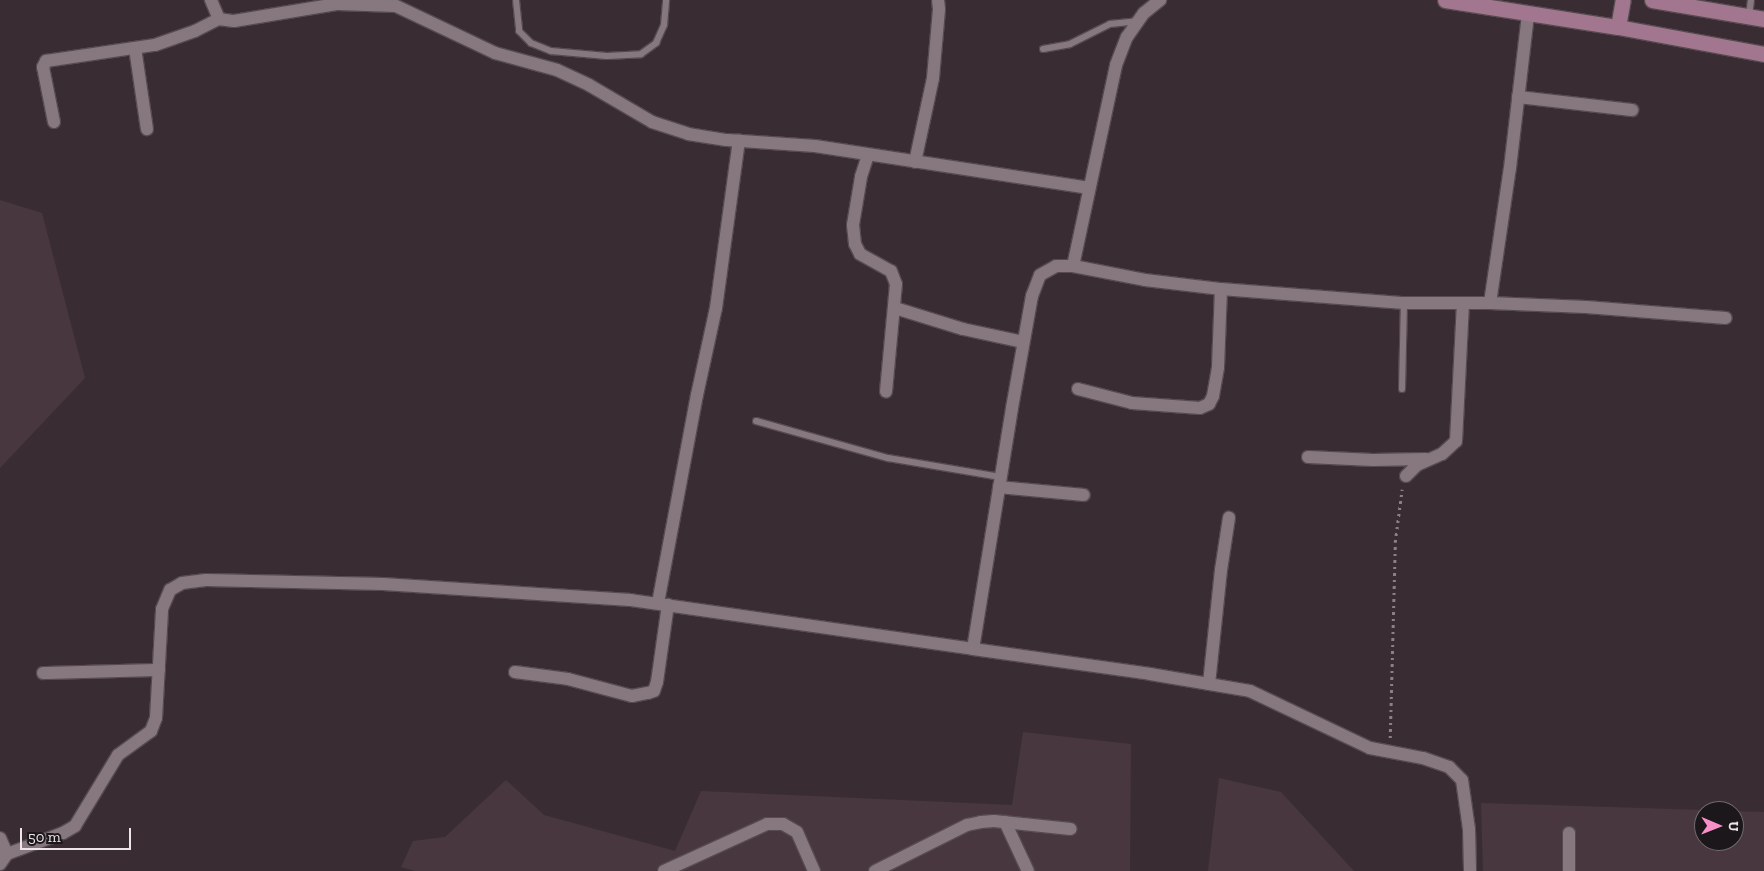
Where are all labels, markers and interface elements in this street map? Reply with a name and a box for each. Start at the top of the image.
north arrow [1694,801,1744,851]
scale bar [22,818,134,850]
text: U [1725,821,1742,831]
text: 50 m [28,828,61,846]

